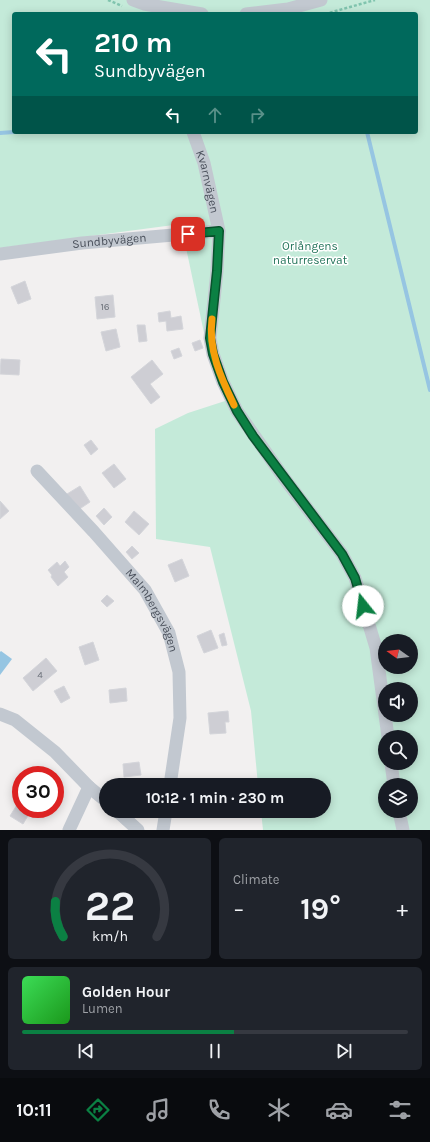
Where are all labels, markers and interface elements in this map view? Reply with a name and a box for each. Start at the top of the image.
text: 210 m [94,26,172,59]
icon: left [28,28,80,80]
text: Sundbyvägen [94,60,206,82]
icon: left [162,104,184,126]
icon: ahead [204,104,226,126]
icon: right [246,104,268,126]
street label: Kvarnvägen [193,148,222,215]
pin [171,217,205,251]
icon: arrive [177,223,199,245]
street label: Sundbyvägen [71,230,147,251]
park label: Orlångens naturreservat [273,239,348,267]
house number: 16 [100,301,110,313]
street label: Malmbergsvägen [123,566,181,654]
position arrow [342,585,384,627]
north arrow [378,634,418,674]
map controls [378,634,418,818]
house number: 4 [37,669,43,681]
button: sound [378,682,418,722]
button: search [378,730,418,770]
speed limit sign: 30 [12,766,64,818]
button: layers [378,778,418,818]
text: 10:12 · 1 min · 230 m [146,789,284,807]
text: Climate [233,872,279,887]
text: 22 [84,881,135,929]
text: 19° [300,891,341,927]
text: − [233,896,245,922]
text: + [396,896,408,922]
text: km/h [91,927,128,944]
text: Golden Hour [82,983,170,1001]
text: Lumen [82,1001,123,1016]
icon: previous [75,1040,97,1062]
icon: pause [204,1040,226,1062]
icon: next [333,1040,355,1062]
icon: directions [84,1096,112,1124]
icon: music [144,1096,172,1124]
icon: phone [205,1096,233,1124]
icon: climate [265,1096,293,1124]
icon: car [325,1096,353,1124]
icon: filters [386,1096,414,1124]
text: 10:11 [16,1099,52,1121]

